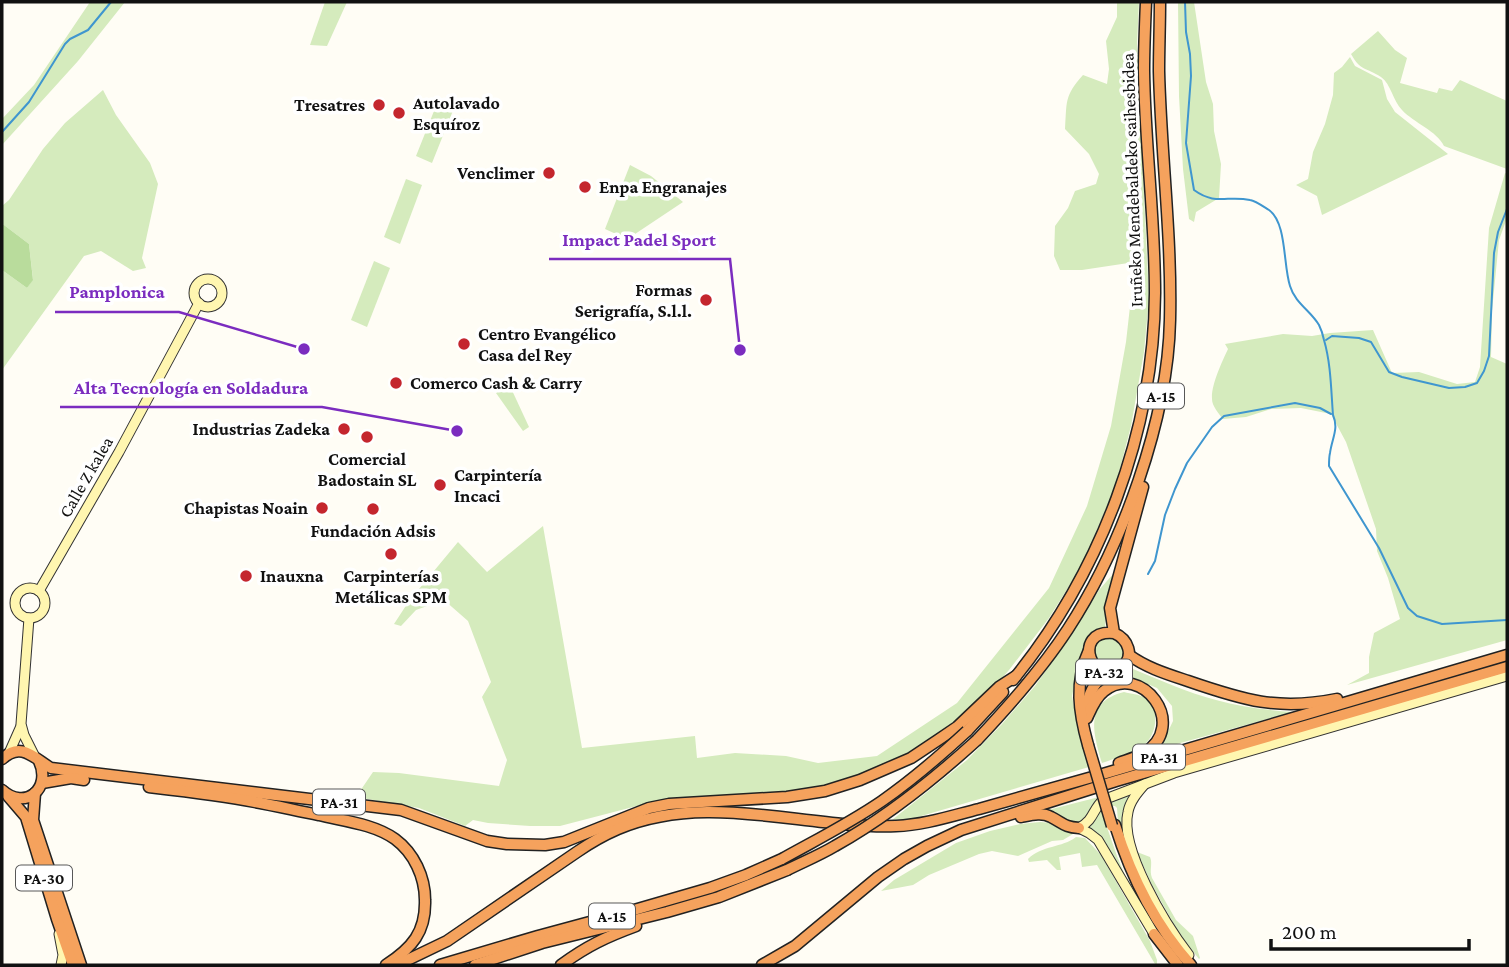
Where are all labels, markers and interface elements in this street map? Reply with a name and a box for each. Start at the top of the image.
street label: Iruñeko Mendebaldeko saihesbidea [1118,53,1146,307]
place label: Autolavado Esquíroz [412,93,500,134]
place label: Tresatres [294,95,365,115]
marker: Tresatres [371,97,387,113]
marker: Autolavado Esquíroz [391,105,407,121]
place label: Venclimer [456,163,535,183]
marker: Venclimer [541,165,557,181]
place label: Enpa Engranajes [599,177,727,198]
marker: Enpa Engranajes [577,179,593,195]
callout: Impact Padel Sport [549,219,730,259]
text: Impact Padel Sport [562,229,716,250]
callout: Pamplonica [55,272,179,312]
place label: Formas Serigrafía, S.l.l. [575,280,692,321]
text: Pamplonica [69,281,166,302]
marker: Formas Serigrafía, S.l.l. [698,292,714,308]
place label: Centro Evangélico Casa del Rey [478,324,616,365]
marker: Centro Evangélico Casa del Rey [456,336,472,352]
callout: Alta Tecnología en Soldadura [60,367,322,407]
place label: Comerco Cash & Carry [410,373,582,393]
marker: Comerco Cash & Carry [388,375,404,391]
text: Alta Tecnología en Soldadura [73,377,309,398]
road number: A-15 [1138,384,1184,408]
place label: Industrias Zadeka [193,419,330,439]
marker: Industrias Zadeka [336,421,352,437]
marker: Comercial Badostain SL [359,429,375,445]
street label: Calle Z kalea [55,433,117,521]
place label: Comercial Badostain SL [318,449,417,490]
place label: Carpintería Incaci [454,465,542,506]
marker: Carpintería Incaci [432,477,448,493]
place label: Chapistas Noain [184,498,309,518]
marker: Chapistas Noain [314,500,330,516]
marker: Fundación Adsis [365,501,381,517]
place label: Fundación Adsis [310,521,436,541]
marker: Carpinterías Metálicas SPM [383,546,399,562]
place label: Inauxna [260,566,324,586]
place label: Carpinterías Metálicas SPM [335,566,447,607]
marker: Inauxna [238,568,254,584]
road number: PA-32 [1076,660,1132,684]
road number: PA-31 [1133,744,1185,770]
road number: PA-31 [313,790,365,814]
road number: PA-30 [16,866,72,890]
road number: A-15 [589,904,635,928]
scale bar [1271,908,1469,952]
text: 200 m [1282,920,1337,944]

